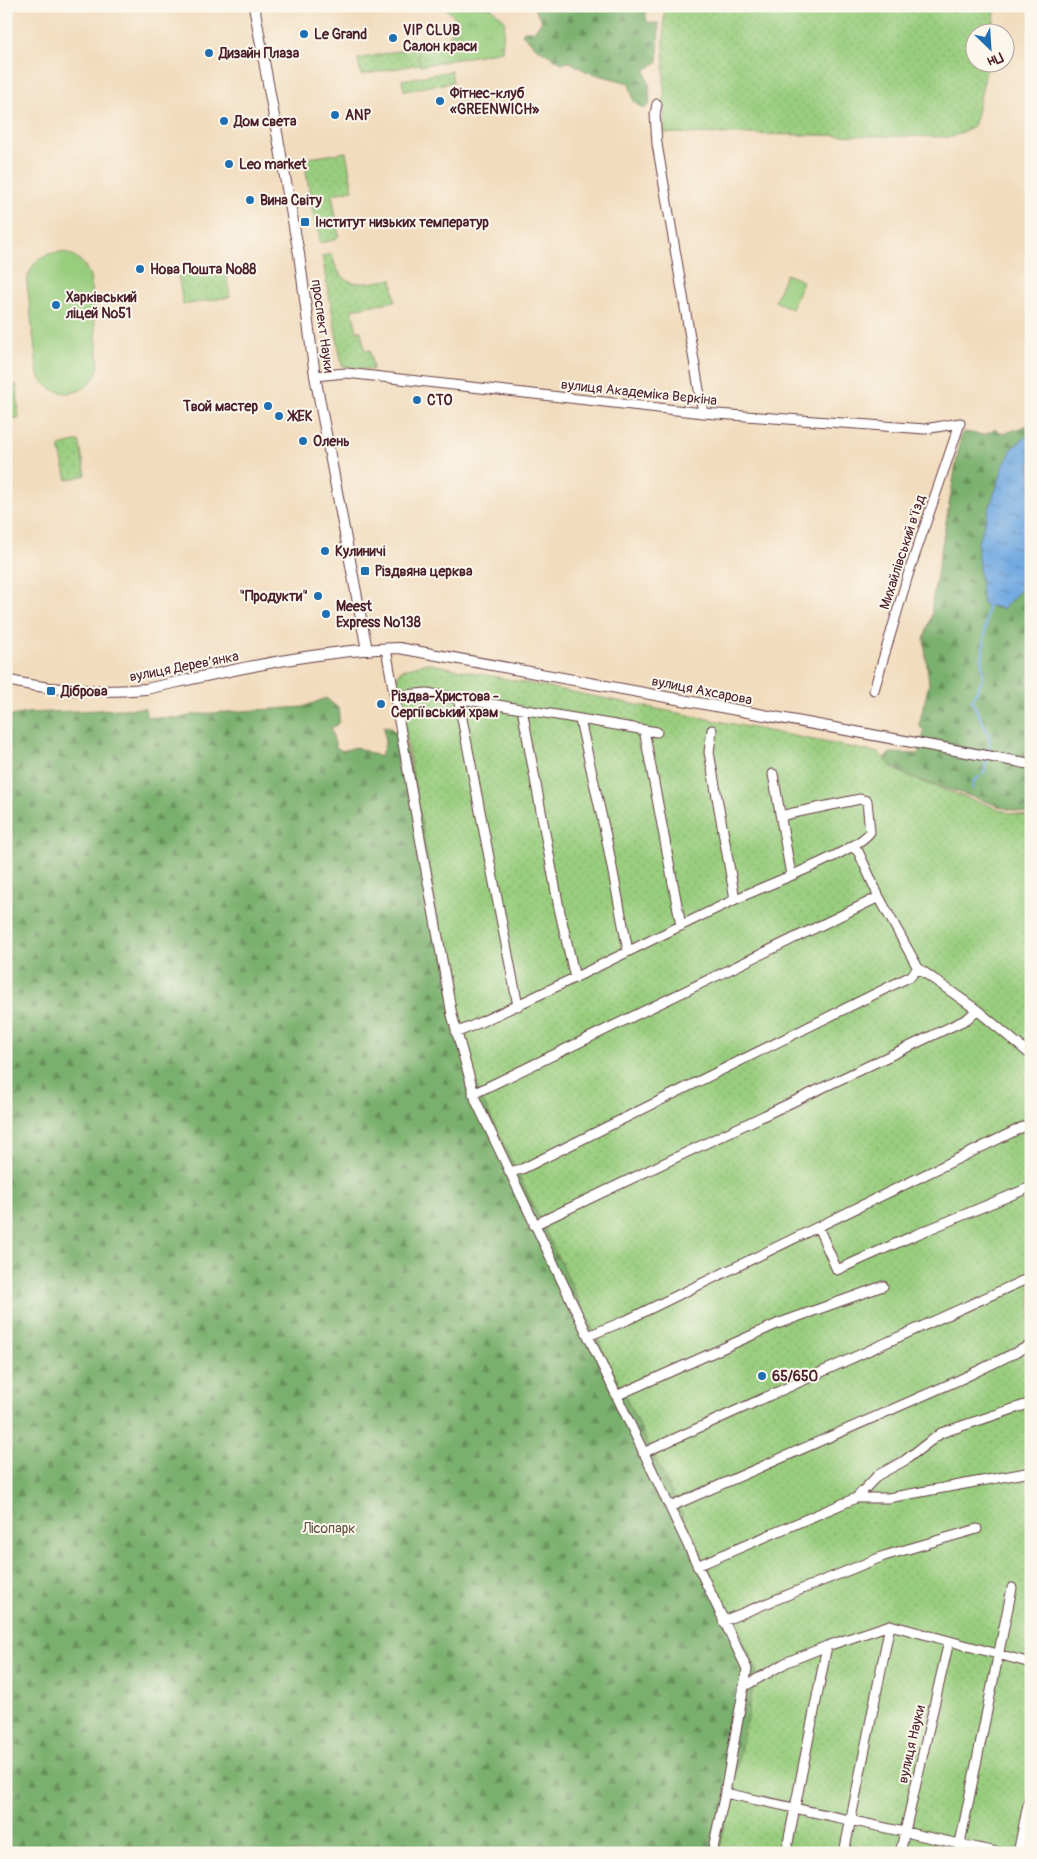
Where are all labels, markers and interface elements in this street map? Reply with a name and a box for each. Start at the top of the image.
place label: VIP CLUB Салон краси [403,22,478,55]
north arrow [964,22,1014,72]
place label: Le Grand [314,26,367,43]
marker: Le Grand [298,28,310,40]
marker: VIP CLUB Салон краси [387,32,399,44]
place label: Дизайн Плаза [218,45,300,62]
marker: Дизайн Плаза [203,47,215,59]
text: Пн [985,48,1006,70]
place label: Фітнес-клуб «GREENWICH» [449,85,540,118]
marker: Фітнес-клуб «GREENWICH» [434,95,446,107]
place label: ANP [345,107,372,124]
marker: ANP [329,109,341,121]
place label: Дом света [233,113,297,130]
marker: Дом света [218,115,230,127]
place label: Leo market [239,156,307,173]
marker: Leo market [223,158,235,170]
place label: Вина Світу [260,192,322,209]
marker: Вина Світу [244,194,256,206]
place label: Інститут низьких температур [315,214,489,231]
marker: Інститут низьких температур [299,216,311,228]
place label: Нова Пошта №88 [150,261,256,278]
marker: Нова Пошта №88 [134,263,146,275]
street label: проспект Науки [308,278,337,374]
place label: Харківський ліцей №51 [65,289,137,322]
marker: Харківський ліцей №51 [50,299,62,311]
street label: вулиця Академіка Вєркіна [560,376,718,409]
place label: СТО [427,392,452,409]
marker: СТО [411,394,423,406]
place label: Твой мастер [182,398,258,415]
marker: Твой мастер [262,400,274,412]
place label: ЖЕК [286,408,313,425]
marker: ЖЕК [273,410,285,422]
place label: Олень [313,433,350,450]
marker: Олень [297,435,309,447]
street label: Михайлівський в'їзд [876,492,929,612]
place label: Кулиничі [335,543,386,560]
marker: Кулиничі [319,545,331,557]
place label: Різдвяна церква [375,563,473,580]
marker: Різдвяна церква [359,565,371,577]
place label: "Продукти" [239,588,308,605]
marker: "Продукти" [312,590,324,602]
place label: Meest Express №138 [336,598,421,631]
marker: Meest Express №138 [320,608,332,620]
street label: вулиця Дерев’янка [128,648,240,685]
street label: вулиця Ахсарова [650,672,754,709]
place label: Діброва [60,683,108,700]
marker: Діброва [45,685,57,697]
place label: Різдва-Христова - Сергіївський храм [391,688,499,721]
marker: Різдва-Христова - Сергіївський храм [375,698,387,710]
place label: 65/650 [772,1368,818,1385]
marker: 65/650 [756,1370,768,1382]
park label: Лісопарк [302,1520,356,1537]
street label: вулиця Науки [894,1703,929,1785]

